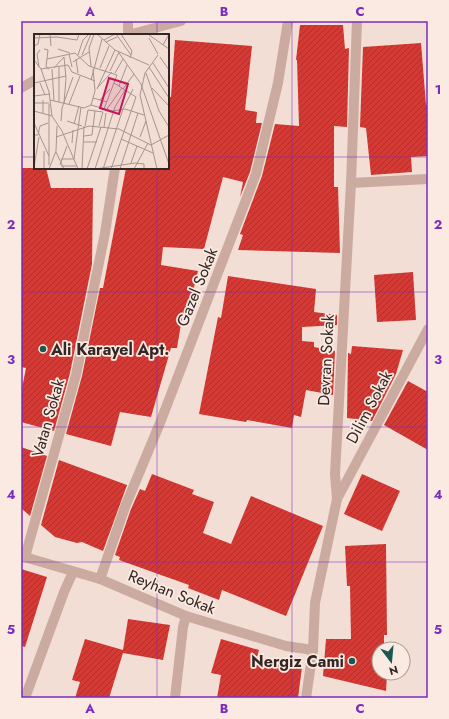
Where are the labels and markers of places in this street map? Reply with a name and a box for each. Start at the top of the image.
place label: Ali Karayel Apt. [50,338,169,361]
marker: Ali Karayel Apt. [38,344,48,354]
place label: Nergiz Cami [251,650,344,673]
marker: Nergiz Cami [347,656,357,666]

